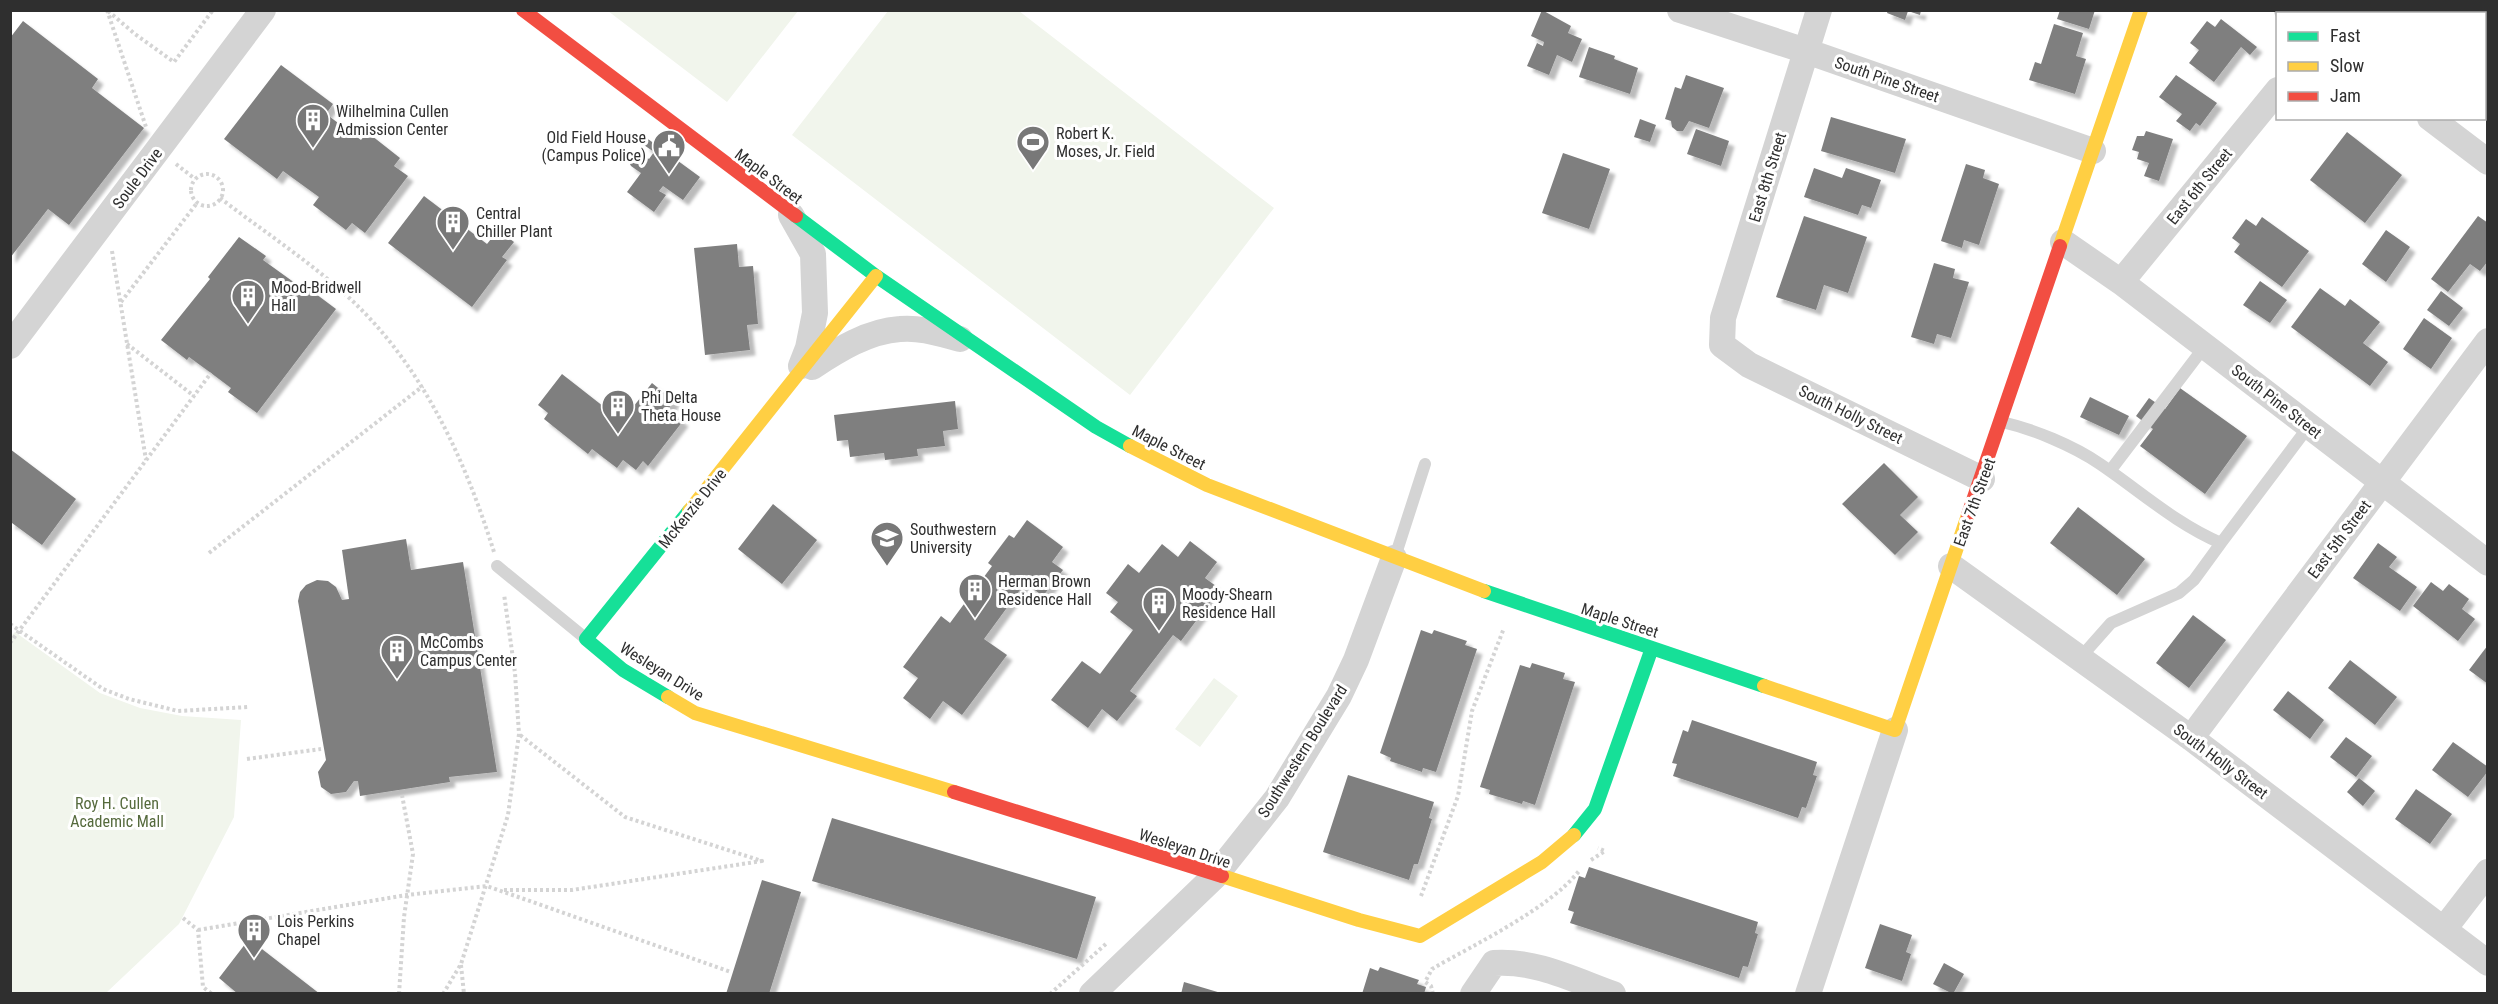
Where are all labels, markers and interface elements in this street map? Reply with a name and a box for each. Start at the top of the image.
legend [2276,12,2486,120]
text: Fast [2330,25,2361,46]
street label: South Pine Street [1832,53,1942,106]
text: Slow [2330,55,2365,76]
text: Jam [2330,85,2361,106]
building icon: Wilhelmina Cullen Admission Center [295,102,331,149]
place label: Wilhelmina Cullen Admission Center [336,102,449,139]
sports icon: Robert K. Moses, Jr. Field [1015,124,1051,171]
place label: Robert K. Moses, Jr. Field [1056,124,1155,161]
place label: Old Field House (Campus Police) [541,128,646,165]
public building icon: Old Field House (Campus Police) [651,128,687,175]
street label: East 8th Street [1745,130,1790,224]
street label: Soule Drive [108,144,166,212]
street label: East 6th Street [2163,144,2236,228]
street label: Maple Street [731,145,807,208]
building icon: Central Chiller Plant [435,204,471,251]
place label: Central Chiller Plant [476,204,553,241]
building icon: Mood-Bridwell Hall [230,278,266,325]
place label: Mood-Bridwell Hall [271,278,362,315]
street label: South Pine Street [2228,360,2326,443]
street label: South Holly Street [1796,381,1906,448]
building icon: Phi Delta Theta House [600,388,636,435]
place label: Phi Delta Theta House [641,388,721,425]
street label: Maple Street [1129,421,1209,474]
street label: East 7th Street [1950,455,1999,549]
street label: McKenzie Drive [654,465,730,552]
street label: East 5th Street [2304,496,2375,582]
school or university icon: Southwestern University [869,520,905,567]
place label: Southwestern University [910,520,997,557]
building icon: Herman Brown Residence Hall [957,572,993,619]
place label: Herman Brown Residence Hall [998,572,1092,609]
building icon: Moody-Shearn Residence Hall [1141,585,1177,632]
place label: Moody-Shearn Residence Hall [1182,585,1276,622]
street label: Maple Street [1579,599,1661,642]
building icon: McCombs Campus Center [379,633,415,680]
place label: McCombs Campus Center [420,633,517,670]
street label: Wesleyan Drive [616,638,707,705]
street label: Southwestern Boulevard [1254,681,1351,821]
street label: South Holly Street [2170,720,2272,803]
park label: Roy H. Cullen Academic Mall [70,794,164,831]
street label: Wesleyan Drive [1137,825,1233,872]
building icon: Lois Perkins Chapel [236,912,272,959]
place label: Lois Perkins Chapel [277,912,354,949]

